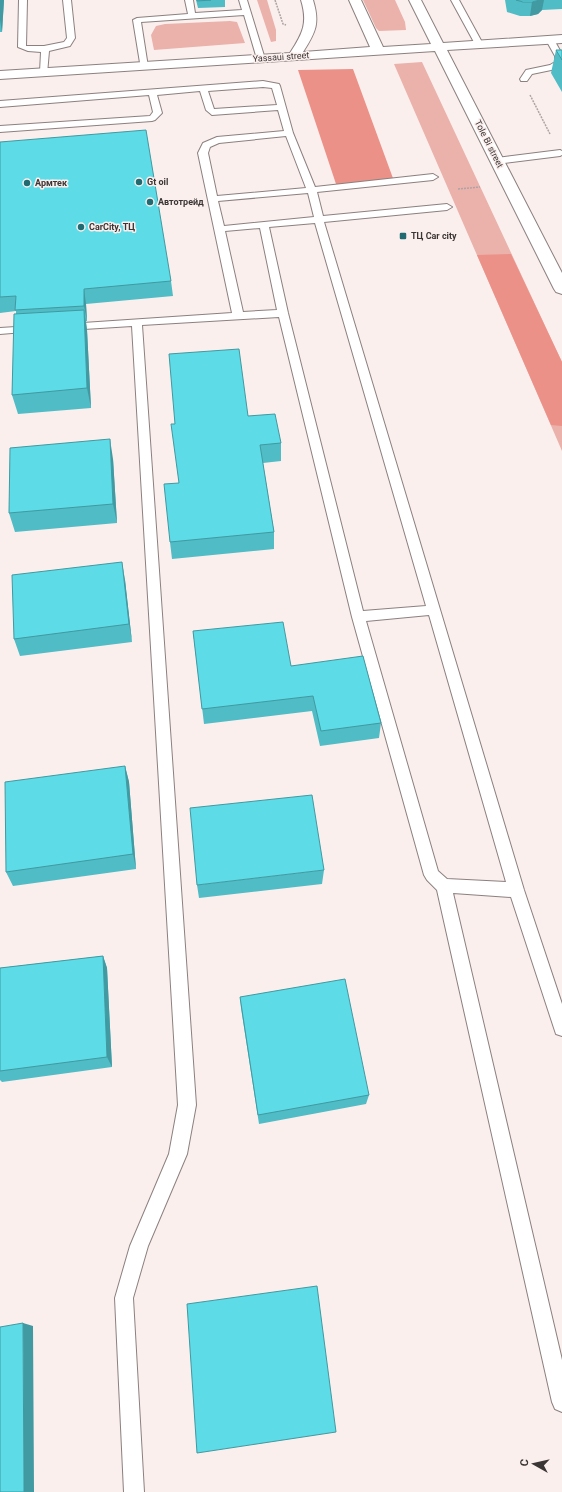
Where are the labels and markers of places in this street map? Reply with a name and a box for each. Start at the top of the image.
marker: Gt oil [134,177,144,187]
place label: Gt oil [147,177,168,187]
marker: Армтек [22,178,32,188]
place label: Армтек [35,178,68,188]
marker: Автотрейд [145,197,155,207]
place label: Автотрейд [158,197,204,207]
marker: CarCity, ТЦ [76,222,86,232]
place label: CarCity, ТЦ [89,222,135,232]
marker: ТЦ Car city [398,231,408,241]
place label: ТЦ Car city [411,231,457,241]

